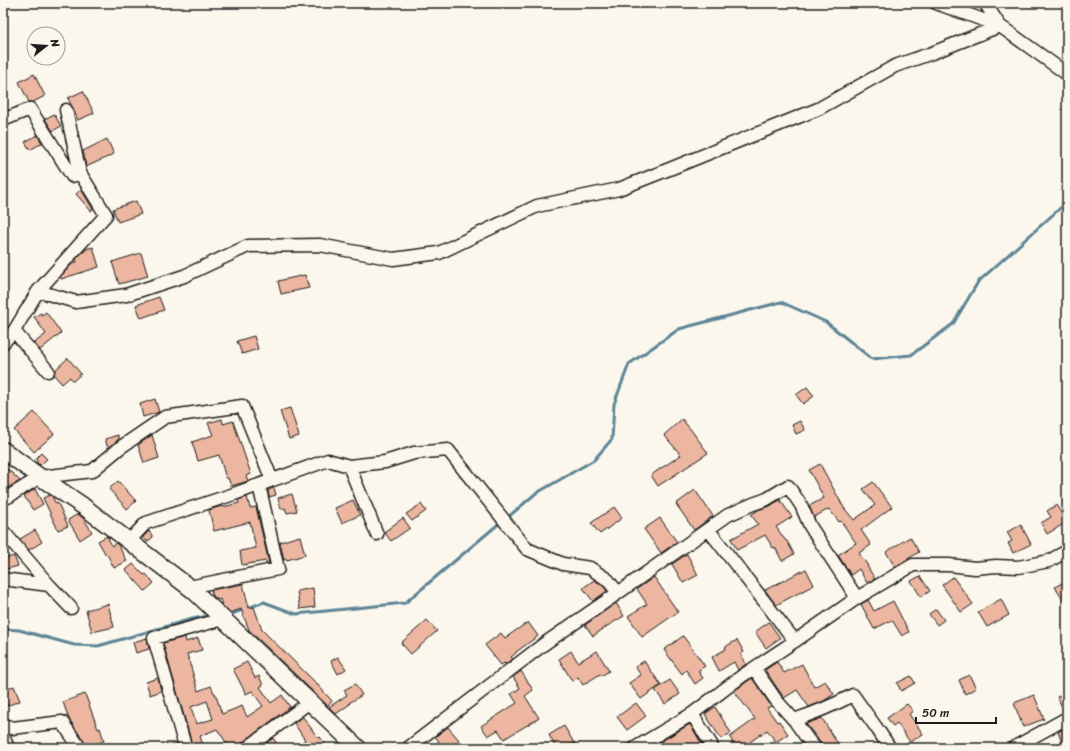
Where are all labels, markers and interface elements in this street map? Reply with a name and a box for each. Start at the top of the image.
north arrow [26,26,66,66]
text: N [45,36,65,50]
scale bar [916,699,996,725]
text: 50 m [922,702,949,724]

